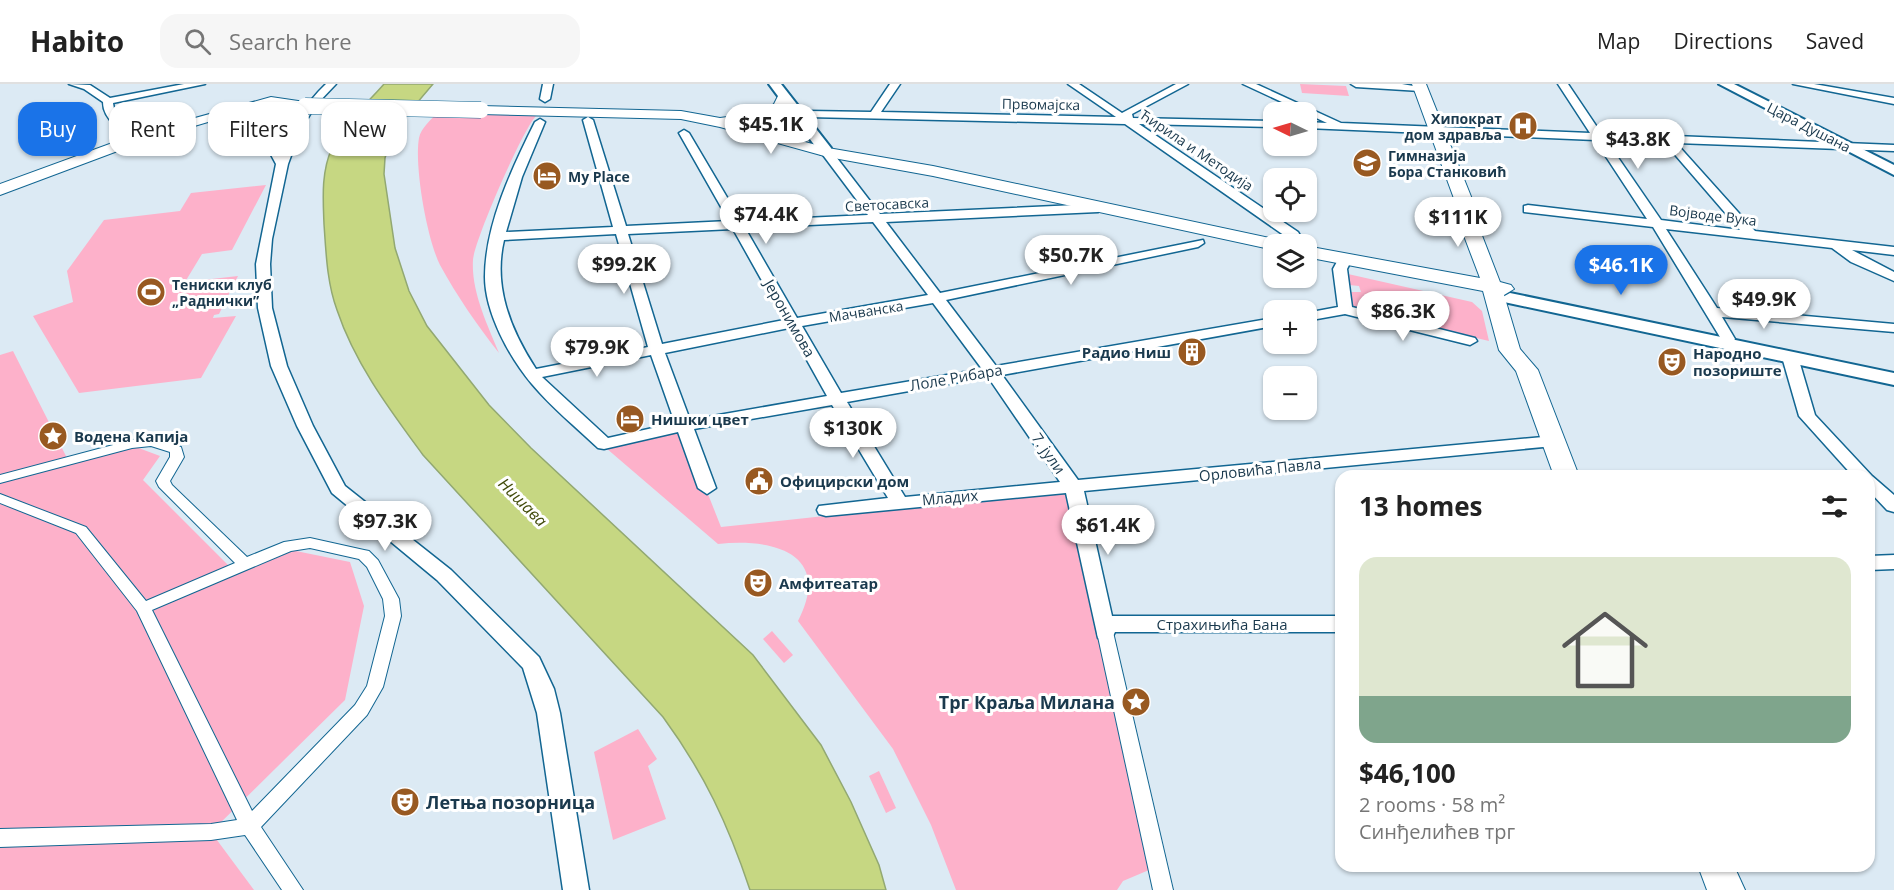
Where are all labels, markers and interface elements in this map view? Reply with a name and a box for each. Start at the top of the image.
search box [160,14,580,68]
text: Habito [30,22,124,60]
icon: search [181,25,214,58]
text: Search here [229,26,352,56]
text: Map [1597,27,1640,55]
text: Directions [1673,27,1773,55]
text: Saved [1806,27,1864,55]
street label: Првомајска [1002,94,1080,114]
street label: Цара Душана [1764,98,1854,156]
chip: Buy [18,102,97,156]
chip: Rent [109,102,196,156]
chip: Filters [208,102,309,156]
chip: New [321,102,407,156]
north arrow [1263,102,1317,156]
map controls [1263,102,1317,420]
pin: $45.1K [722,104,820,155]
street label: Ћирила и Методија [1137,105,1257,195]
place label: Хипократ дом здравља [1404,109,1502,144]
text: $45.1K [739,110,803,137]
hospital icon: Хипократ дом здравља [1507,110,1539,142]
pin: $43.8K [1589,119,1687,170]
text: $43.8K [1606,125,1670,152]
place label: Гимназија Бора Станковић [1388,146,1506,181]
school or university icon: Гимназија Бора Станковић [1351,147,1383,179]
hotel icon: My Place [531,160,563,192]
place label: My Place [568,167,630,186]
button: locate [1263,168,1317,222]
street label: Светосавска [845,192,929,216]
pin: $74.4K [717,194,815,245]
pin: $111K [1416,197,1500,248]
text: $74.4K [734,200,798,227]
street label: Војводе Вука [1668,200,1758,230]
text: $111K [1428,203,1488,230]
button: layers [1263,234,1317,288]
pin: $50.7K [1022,235,1120,286]
text: $50.7K [1039,241,1103,268]
pin: $99.2K [575,244,673,295]
pin: $46.1K [1572,245,1670,296]
text: $99.2K [592,250,656,277]
text: $46.1K [1589,251,1653,278]
street label: Јеронимова [759,274,820,361]
place label: Тениски клуб „Раднички” [172,275,272,310]
sports icon: Тениски клуб „Раднички” [135,276,167,308]
pin: $49.9K [1715,279,1813,330]
text: $49.9K [1732,285,1796,312]
pin: $86.3K [1354,291,1452,342]
street label: Мачванска [827,296,905,326]
text: $86.3K [1371,297,1435,324]
button: + [1263,300,1317,354]
pin: $79.9K [548,327,646,378]
text: $79.9K [565,333,629,360]
building icon: Радио Ниш [1176,336,1208,368]
place label: Радио Ниш [1082,342,1171,362]
place label: Народно позориште [1693,343,1782,380]
theatre icon: Народно позориште [1656,346,1688,378]
street label: Лоле Рибара [908,359,1004,395]
button: − [1263,366,1317,420]
hotel icon: Нишки цвет [614,403,646,435]
pin: $130K [811,408,895,459]
place label: Нишки цвет [651,409,749,429]
text: $130K [823,414,883,441]
place icon: Водена Капија [37,420,69,452]
place label: Водена Капија [74,426,188,446]
street label: 7. јули [1028,428,1070,478]
street label: Орловића Павла [1198,453,1322,485]
public building icon: Официрски дом [743,465,775,497]
place label: Официрски дом [780,471,909,491]
water label: Нишава [494,473,552,531]
street label: Младих [921,485,979,509]
text: 13 homes [1359,488,1483,524]
icon: filters [1818,490,1851,523]
pin: $97.3K [336,501,434,552]
pin: $61.4K [1059,505,1157,556]
text: $97.3K [353,507,417,534]
text: $61.4K [1076,511,1140,538]
theatre icon: Амфитеатар [742,567,774,599]
place label: Амфитеатар [779,573,878,593]
icon: home [1551,596,1659,704]
street label: Страхињића Бана [1156,614,1288,634]
place icon: Трг Краља Милана [1120,686,1152,718]
place label: Трг Краља Милана [939,690,1115,714]
text: $46,100 [1359,755,1456,791]
theatre icon: Летња позорница [389,786,421,818]
place label: Летња позорница [426,790,595,814]
text: 2 rooms · 58 m² [1359,791,1505,818]
text: Синђелићев трг [1359,818,1515,845]

